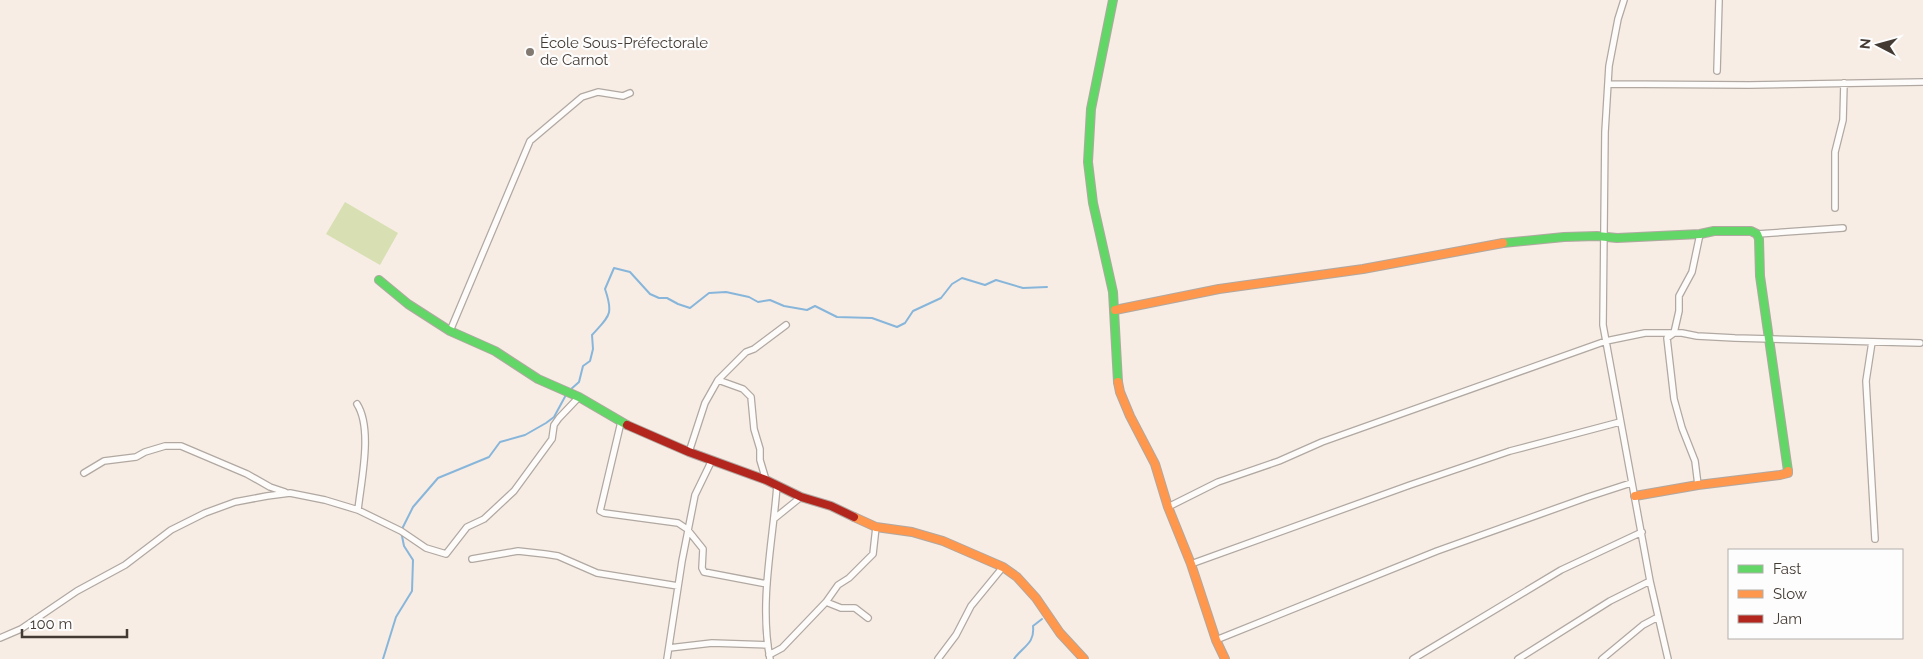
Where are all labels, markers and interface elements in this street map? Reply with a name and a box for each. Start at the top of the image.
north arrow [1853,20,1903,70]
place label: École Sous-Préfectorale de Carnot [540,34,708,69]
text: N [1857,37,1874,50]
marker: École Sous-Préfectorale de Carnot [524,46,536,58]
legend [1728,549,1903,639]
text: Fast [1773,560,1801,578]
text: Slow [1773,585,1807,603]
scale bar [22,606,128,638]
text: Jam [1773,610,1802,628]
text: 100 m [30,615,72,633]

